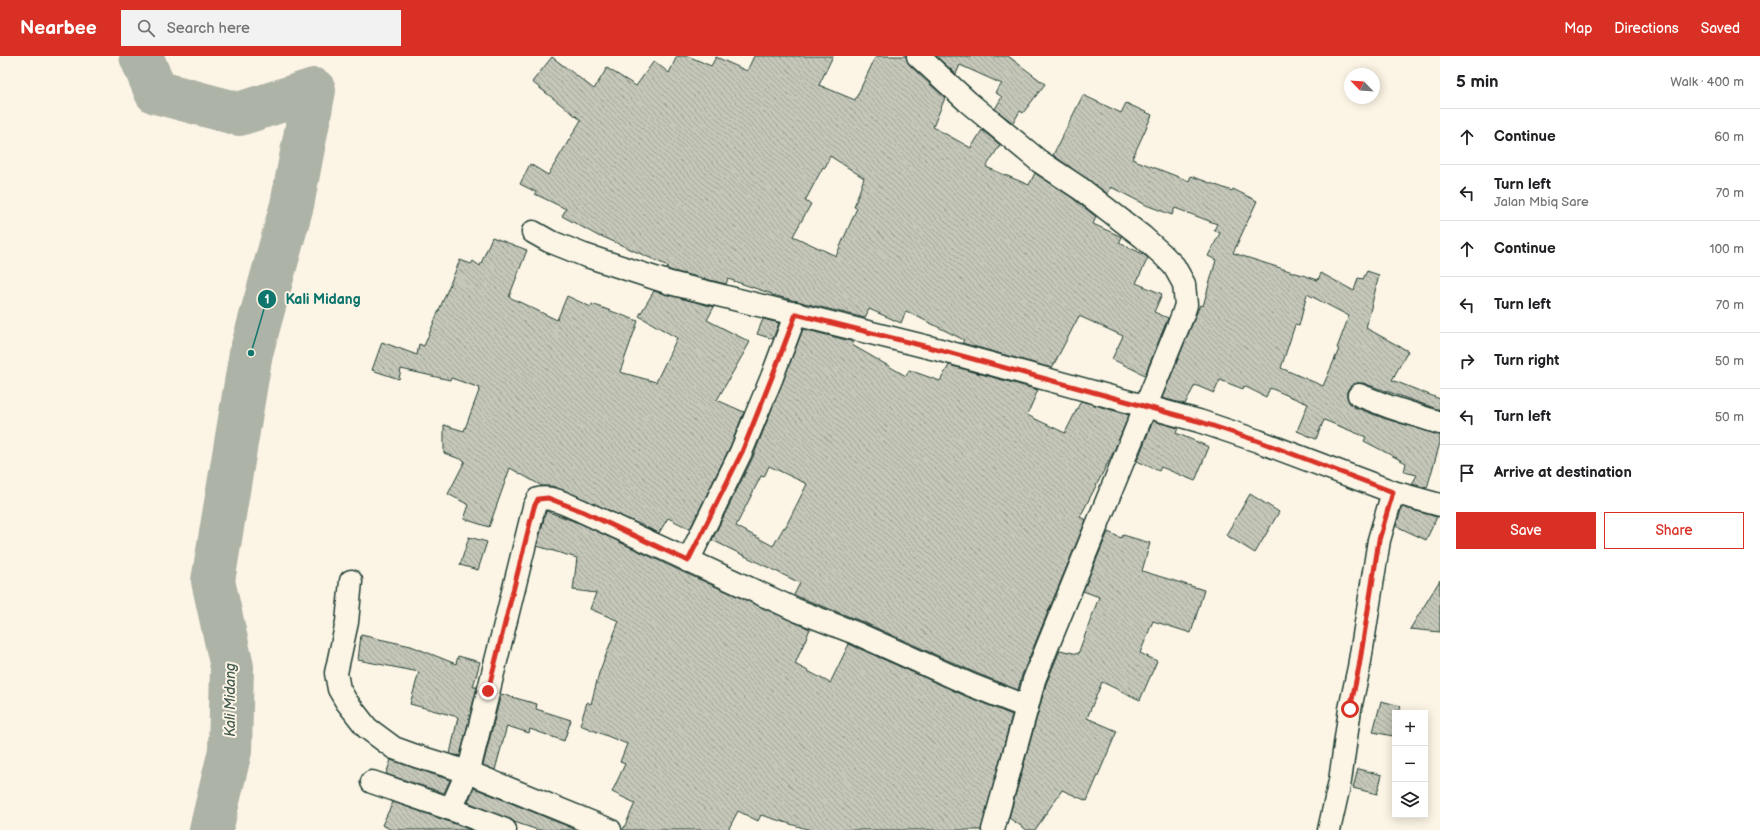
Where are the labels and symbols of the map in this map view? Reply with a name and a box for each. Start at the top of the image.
north arrow [1344,68,1380,104]
callout: Kali Midang [257,286,369,312]
text: Kali Midang [285,291,361,308]
text: 1 [264,292,270,307]
water label: Kali Midang [222,663,239,737]
route end [479,682,497,700]
route start [1341,700,1359,718]

